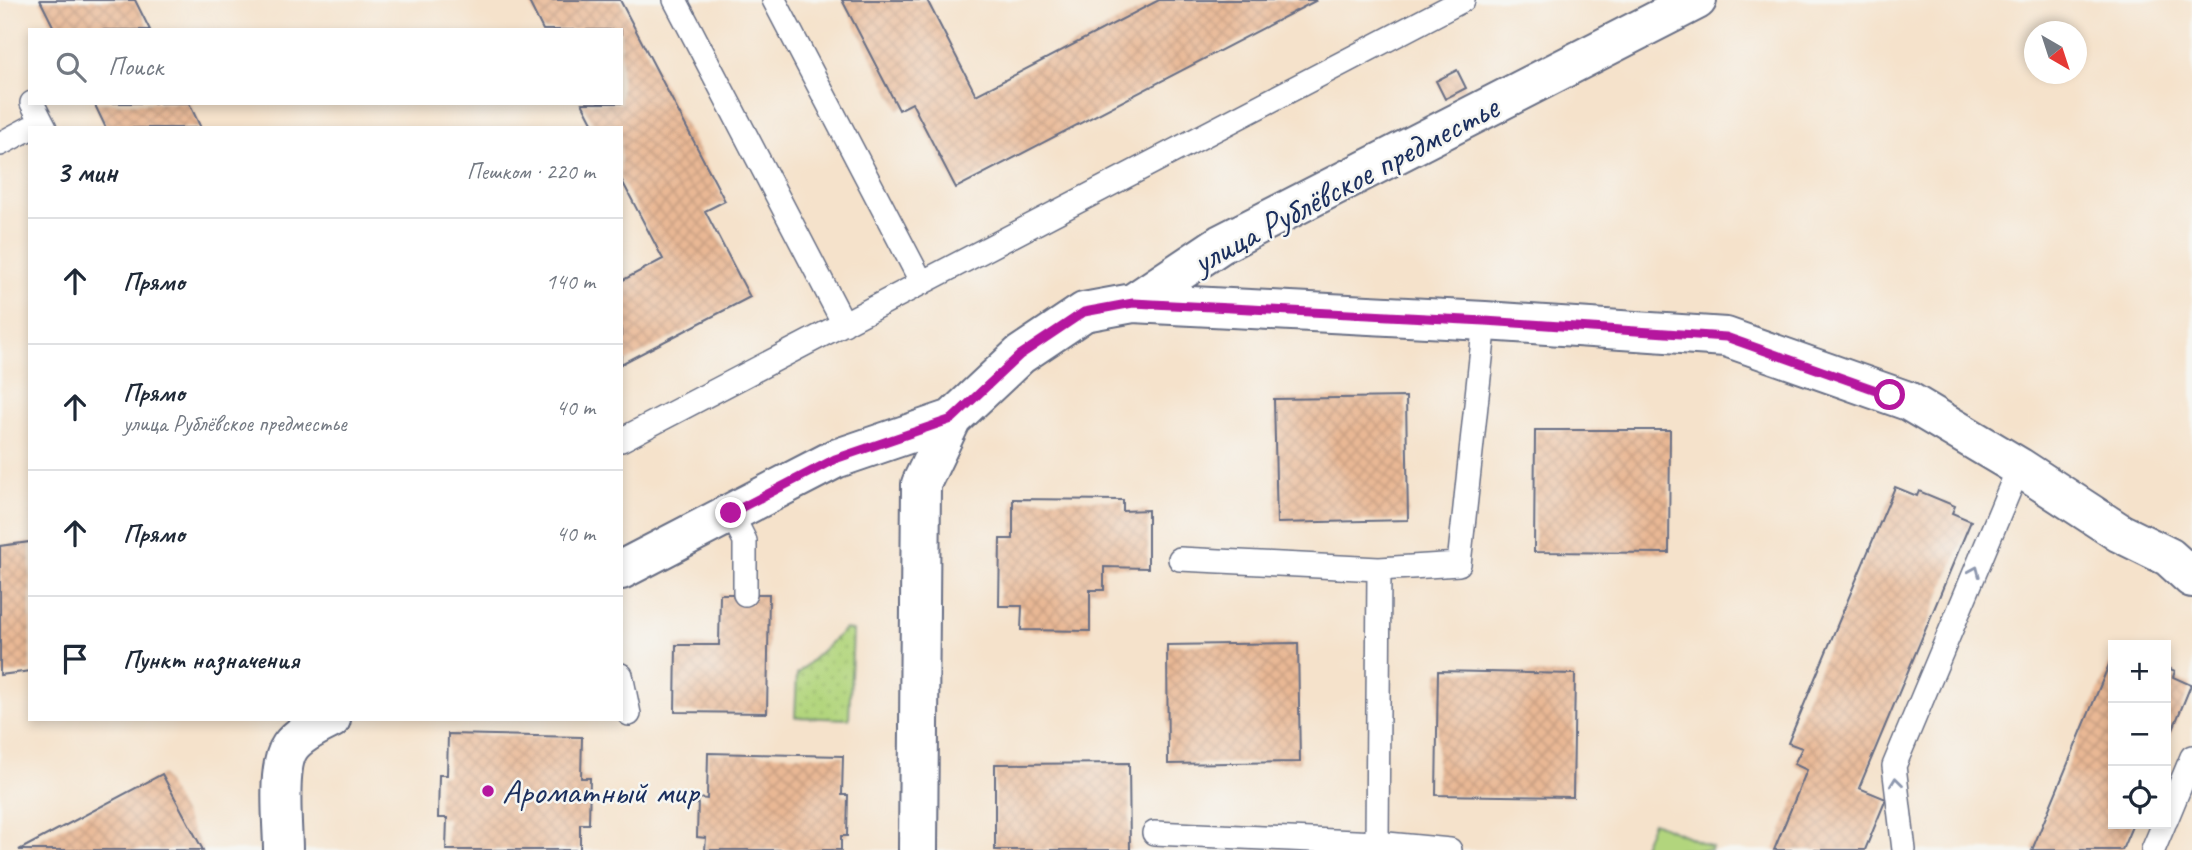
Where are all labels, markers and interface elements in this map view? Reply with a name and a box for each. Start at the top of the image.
north arrow [2024,21,2087,84]
search box [28,28,623,105]
icon: search [52,48,90,86]
text: Поиск [108,50,163,83]
street label: улица Рублёвское предместье [1183,84,1508,285]
text: 3 мин [56,153,117,191]
text: Пешком · 220 m [467,157,595,186]
icon: ahead [56,262,94,300]
text: Прямо [123,265,185,298]
text: 140 m [546,267,595,296]
text: Прямо [123,376,185,409]
route start [1874,379,1905,410]
icon: ahead [56,388,94,426]
text: 40 m [556,393,595,422]
text: улица Рублёвское предместье [123,409,346,438]
route end [715,497,746,528]
icon: ahead [56,514,94,552]
text: Прямо [123,517,185,550]
text: 40 m [556,519,595,548]
one-way arrow [1967,566,1981,578]
icon: arrive [56,640,94,678]
map controls [2108,640,2171,829]
button: + [2108,640,2171,703]
text: Пункт назначения [123,643,299,676]
button: − [2108,703,2171,766]
button: locate [2108,766,2171,829]
place label: Ароматный мир [502,769,700,814]
one-way arrow [1888,776,1903,788]
marker: Ароматный мир [480,783,496,799]

